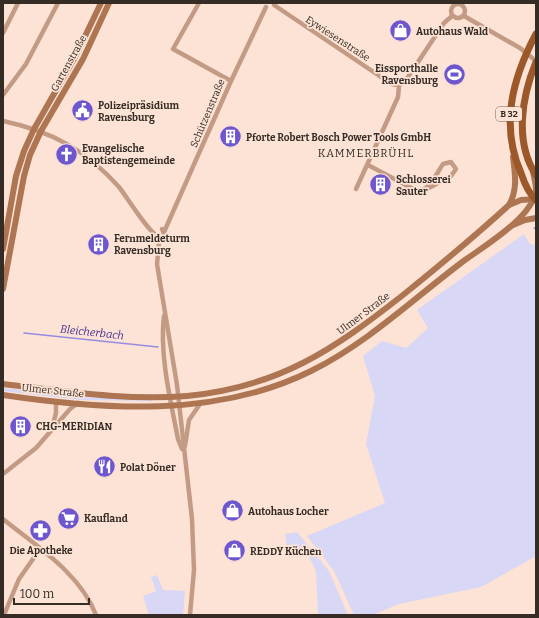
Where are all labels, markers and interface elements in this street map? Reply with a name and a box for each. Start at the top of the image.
street label: Eywiesenstraße [303,14,372,64]
shop icon: Autohaus Wald [388,18,414,44]
place label: Autohaus Wald [416,26,488,38]
street label: Gartenstraße [49,33,89,94]
sports icon: Eissporthalle Ravensburg [441,61,467,87]
place label: Eissporthalle Ravensburg [375,63,438,87]
street label: Schützenstraße [188,77,228,149]
public building icon: Polizeipräsidium Ravensburg [70,98,96,124]
place label: Polizeipräsidium Ravensburg [98,100,180,124]
road number: B 32 [496,107,522,121]
building icon: Pforte Robert Bosch Power Tools GmbH [218,124,244,150]
place label: Pforte Robert Bosch Power Tools GmbH [246,132,431,144]
church icon: Evangelische Baptistengemeinde [53,141,79,167]
place label: Evangelische Baptistengemeinde [82,143,176,167]
district label: KAMMERBRÜHL [318,147,414,160]
building icon: Schlosserei Sauter [367,172,393,198]
place label: Schlosserei Sauter [396,174,452,198]
building icon: Fernmeldeturm Ravensburg [85,231,111,257]
place label: Fernmeldeturm Ravensburg [114,233,190,257]
street label: Ulmer Straße [335,290,392,337]
water label: Bleicherbach [59,323,125,342]
street label: Ulmer Straße [21,382,85,400]
building icon: CHG-MERIDIAN [7,413,33,439]
place label: CHG-MERIDIAN [36,421,112,433]
restaurant icon: Polat Döner [92,454,118,480]
place label: Polat Döner [120,462,176,474]
shop icon: Autohaus Locher [220,498,246,524]
supermarket icon: Kaufland [55,505,81,531]
place label: Autohaus Locher [248,506,329,518]
place label: Kaufland [84,513,128,525]
pharmacy icon: Die Apotheke [28,517,54,543]
shop icon: REDDY Küchen [221,538,247,564]
place label: Die Apotheke [9,545,73,557]
place label: REDDY Küchen [250,546,322,558]
scale bar [14,580,89,606]
text: 100 m [20,587,55,601]

